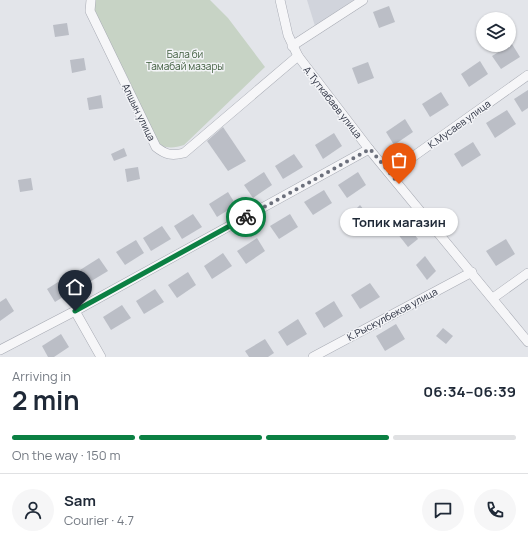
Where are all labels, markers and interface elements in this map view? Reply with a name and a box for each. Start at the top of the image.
map controls [476,12,516,52]
button: layers [476,12,516,52]
park label: Бала би Тамабай мазары [146,47,224,73]
street label: А.Туткабаев улица [300,63,366,141]
street label: Алшын улица [119,81,159,143]
street label: К.Мусаев улица [425,96,493,152]
pin [382,143,416,184]
icon: bag [388,149,410,171]
courier [226,197,266,237]
icon: bike [235,206,257,228]
callout: Топик магазин [340,208,458,236]
text: Топик магазин [352,213,446,231]
pin [58,270,92,311]
icon: home [64,276,86,298]
street label: К.Рыскулбеков улица [344,284,440,344]
text: Arriving in [12,367,71,385]
text: 06:34–06:39 [423,381,516,402]
text: 2 min [12,382,80,418]
text: On the way · 150 m [12,446,120,464]
button: person [12,489,54,531]
button: chat [422,489,464,531]
button: phone [474,489,516,531]
text: Sam [64,490,96,511]
text: Courier · 4.7 [64,511,134,529]

